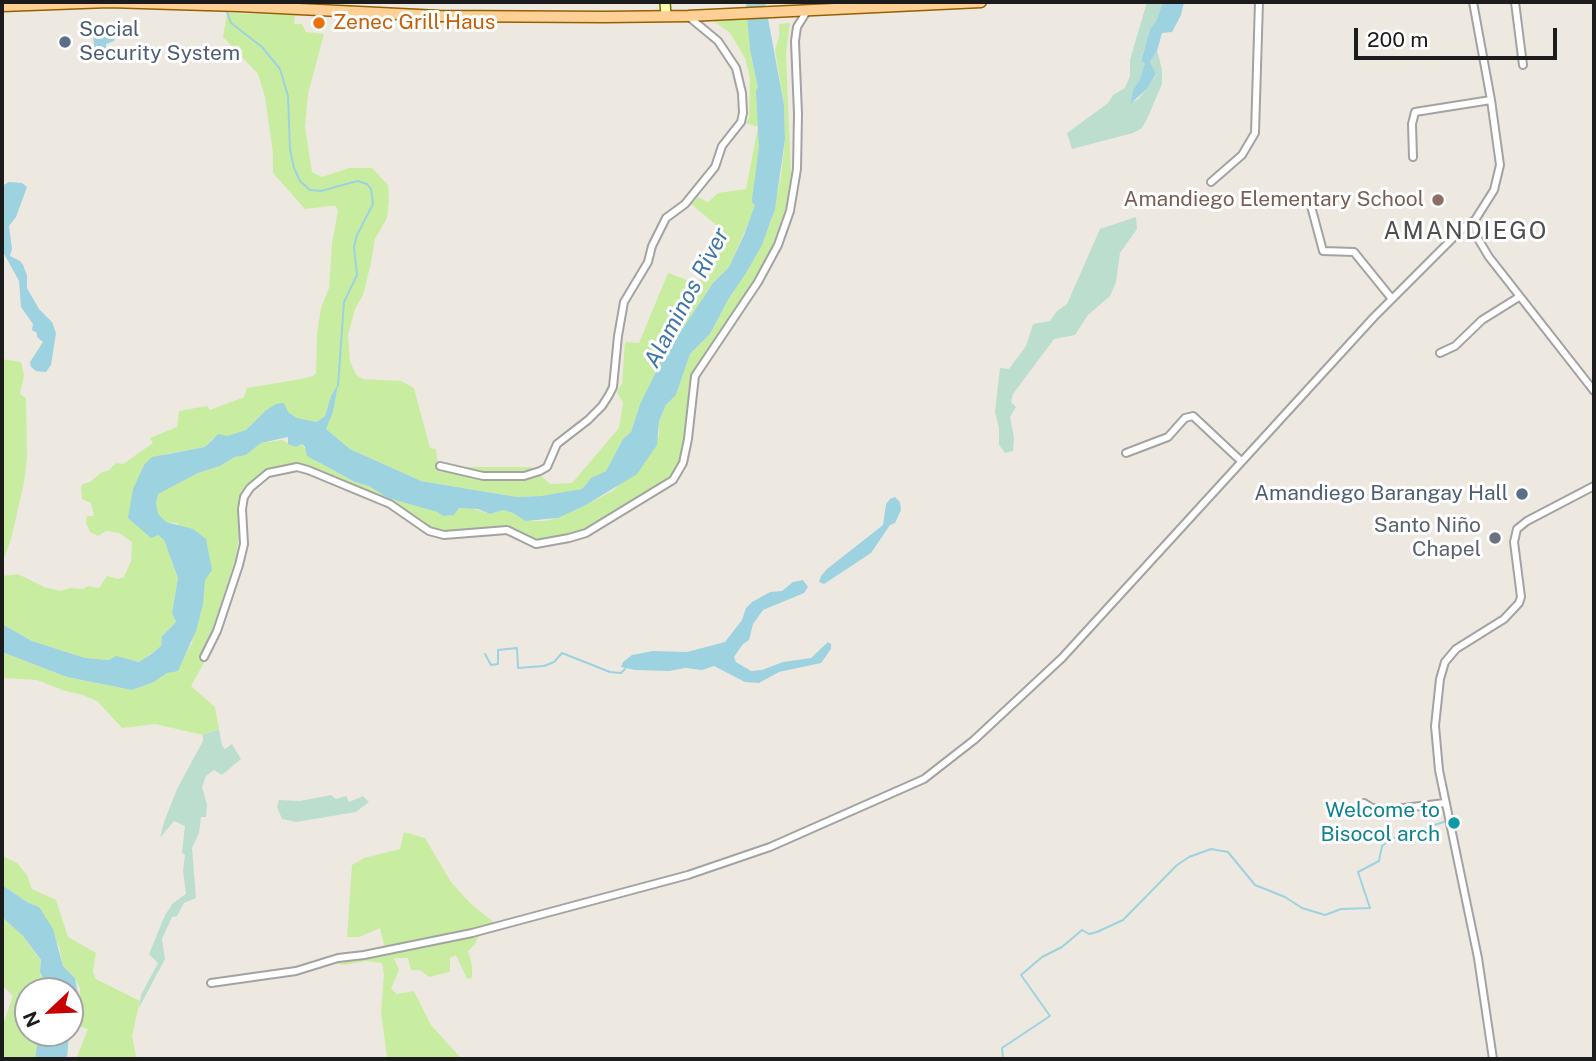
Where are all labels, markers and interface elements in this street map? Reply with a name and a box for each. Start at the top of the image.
place label: Zenec Grill Haus [333,10,495,36]
scale bar [1358,14,1561,58]
marker: Zenec Grill Haus [311,15,327,31]
place label: Social Security System [79,17,240,67]
text: 200 m [1367,27,1428,52]
marker: Social Security System [57,34,73,50]
place label: Amandiego Elementary School [1124,187,1424,213]
marker: Amandiego Elementary School [1430,192,1446,208]
district label: AMANDIEGO [1385,218,1547,246]
water label: Alaminos River [639,224,735,372]
place label: Amandiego Barangay Hall [1254,481,1508,507]
marker: Amandiego Barangay Hall [1514,486,1530,502]
place label: Santo Niño Chapel [1374,513,1481,563]
marker: Santo Niño Chapel [1487,530,1503,546]
place label: Welcome to Bisocol arch [1320,798,1440,848]
marker: Welcome to Bisocol arch [1446,815,1462,831]
north arrow [14,977,84,1047]
text: N [18,1008,45,1031]

